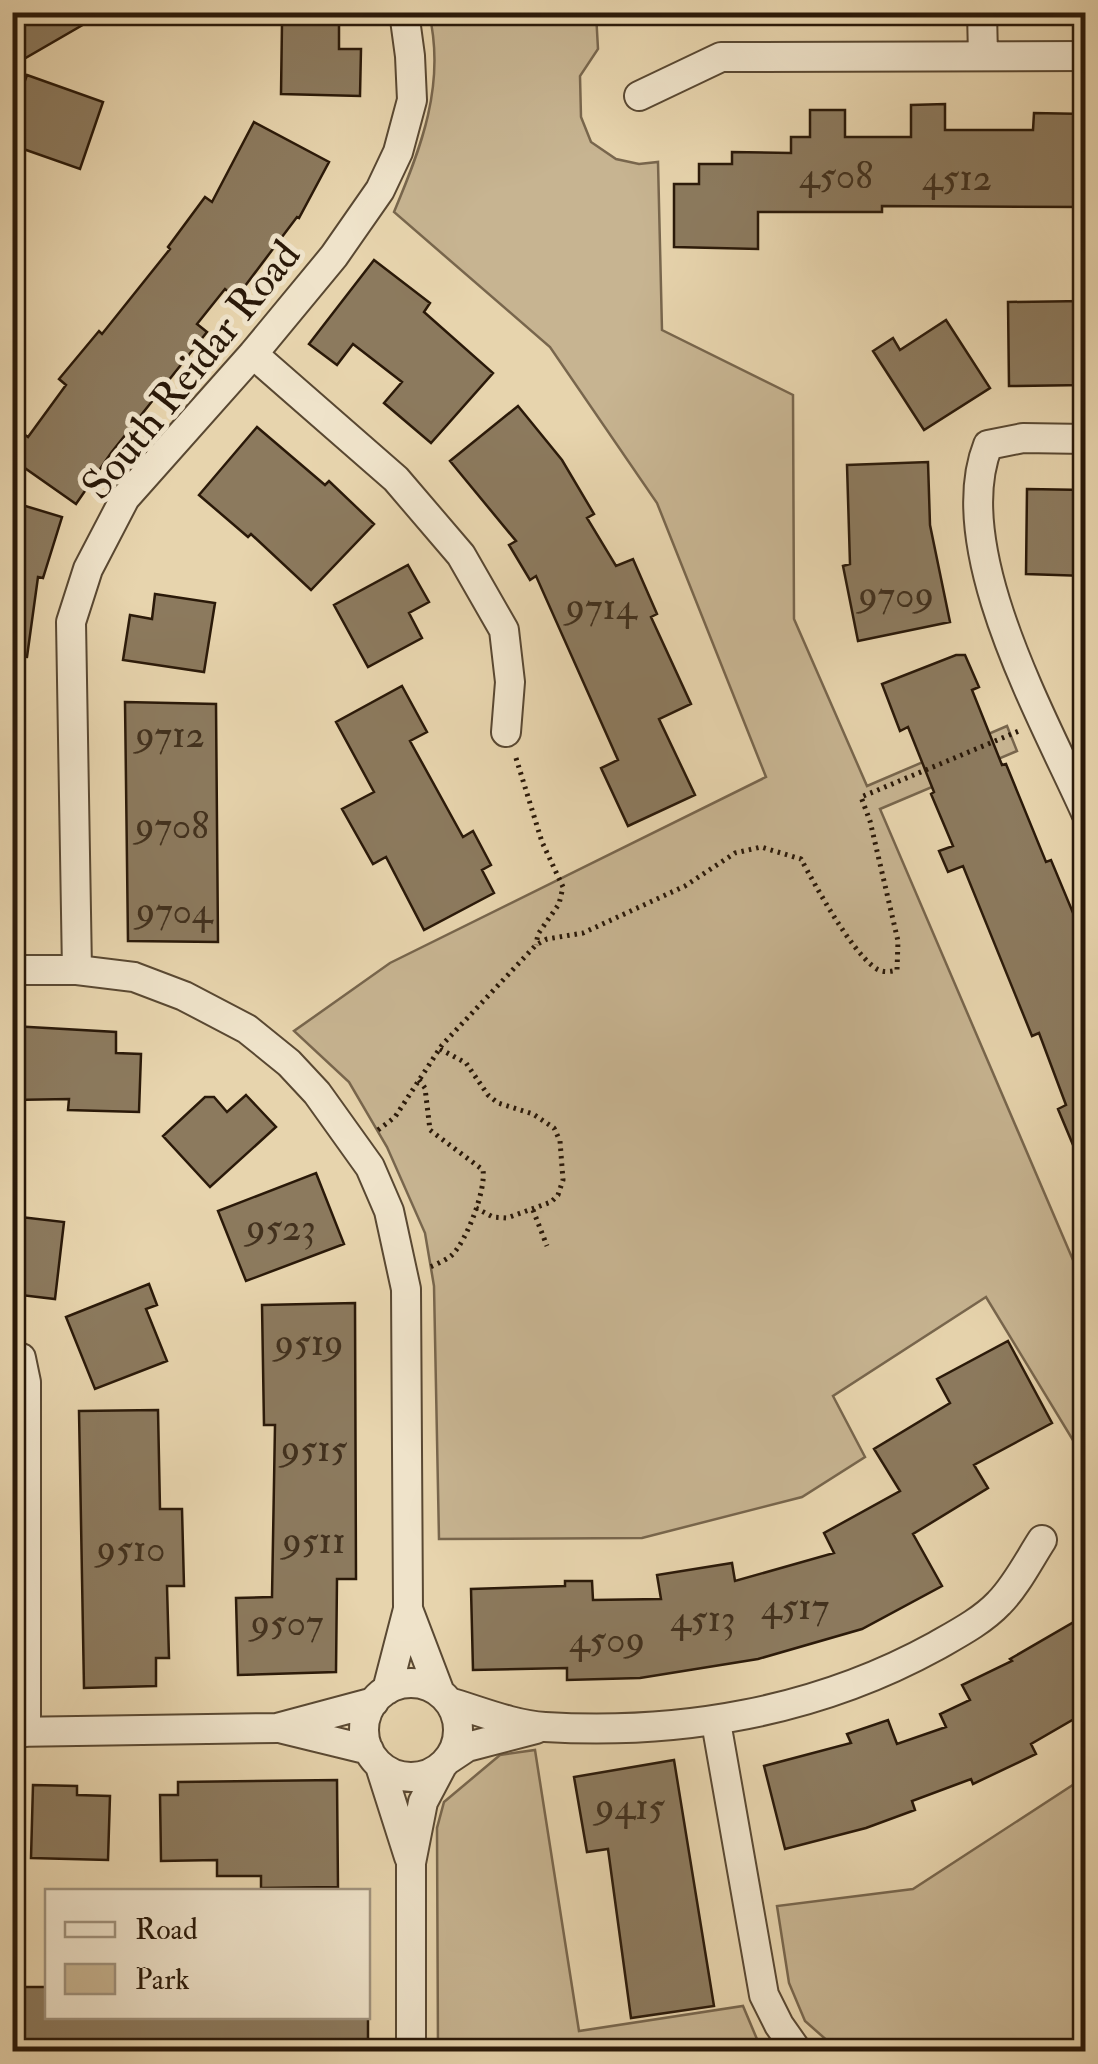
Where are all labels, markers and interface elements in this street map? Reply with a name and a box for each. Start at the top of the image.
house number: 4508 [799,152,873,200]
house number: 4512 [922,154,992,202]
street label: South Reidar Road [71,230,312,510]
house number: 9709 [855,571,934,619]
house number: 9714 [563,583,638,631]
house number: 9712 [132,711,205,759]
house number: 9708 [132,802,209,850]
house number: 9704 [133,887,214,935]
house number: 9523 [243,1204,316,1252]
house number: 9519 [271,1319,344,1367]
house number: 9515 [278,1425,347,1473]
house number: 9511 [279,1517,346,1565]
house number: 9510 [94,1525,166,1573]
house number: 4517 [761,1583,829,1631]
house number: 4513 [670,1595,736,1643]
house number: 9507 [248,1599,323,1647]
house number: 4509 [569,1616,645,1664]
house number: 9415 [592,1783,665,1831]
legend [45,1889,370,2019]
text: Road [135,1911,198,1948]
text: Park [135,1961,190,1998]

